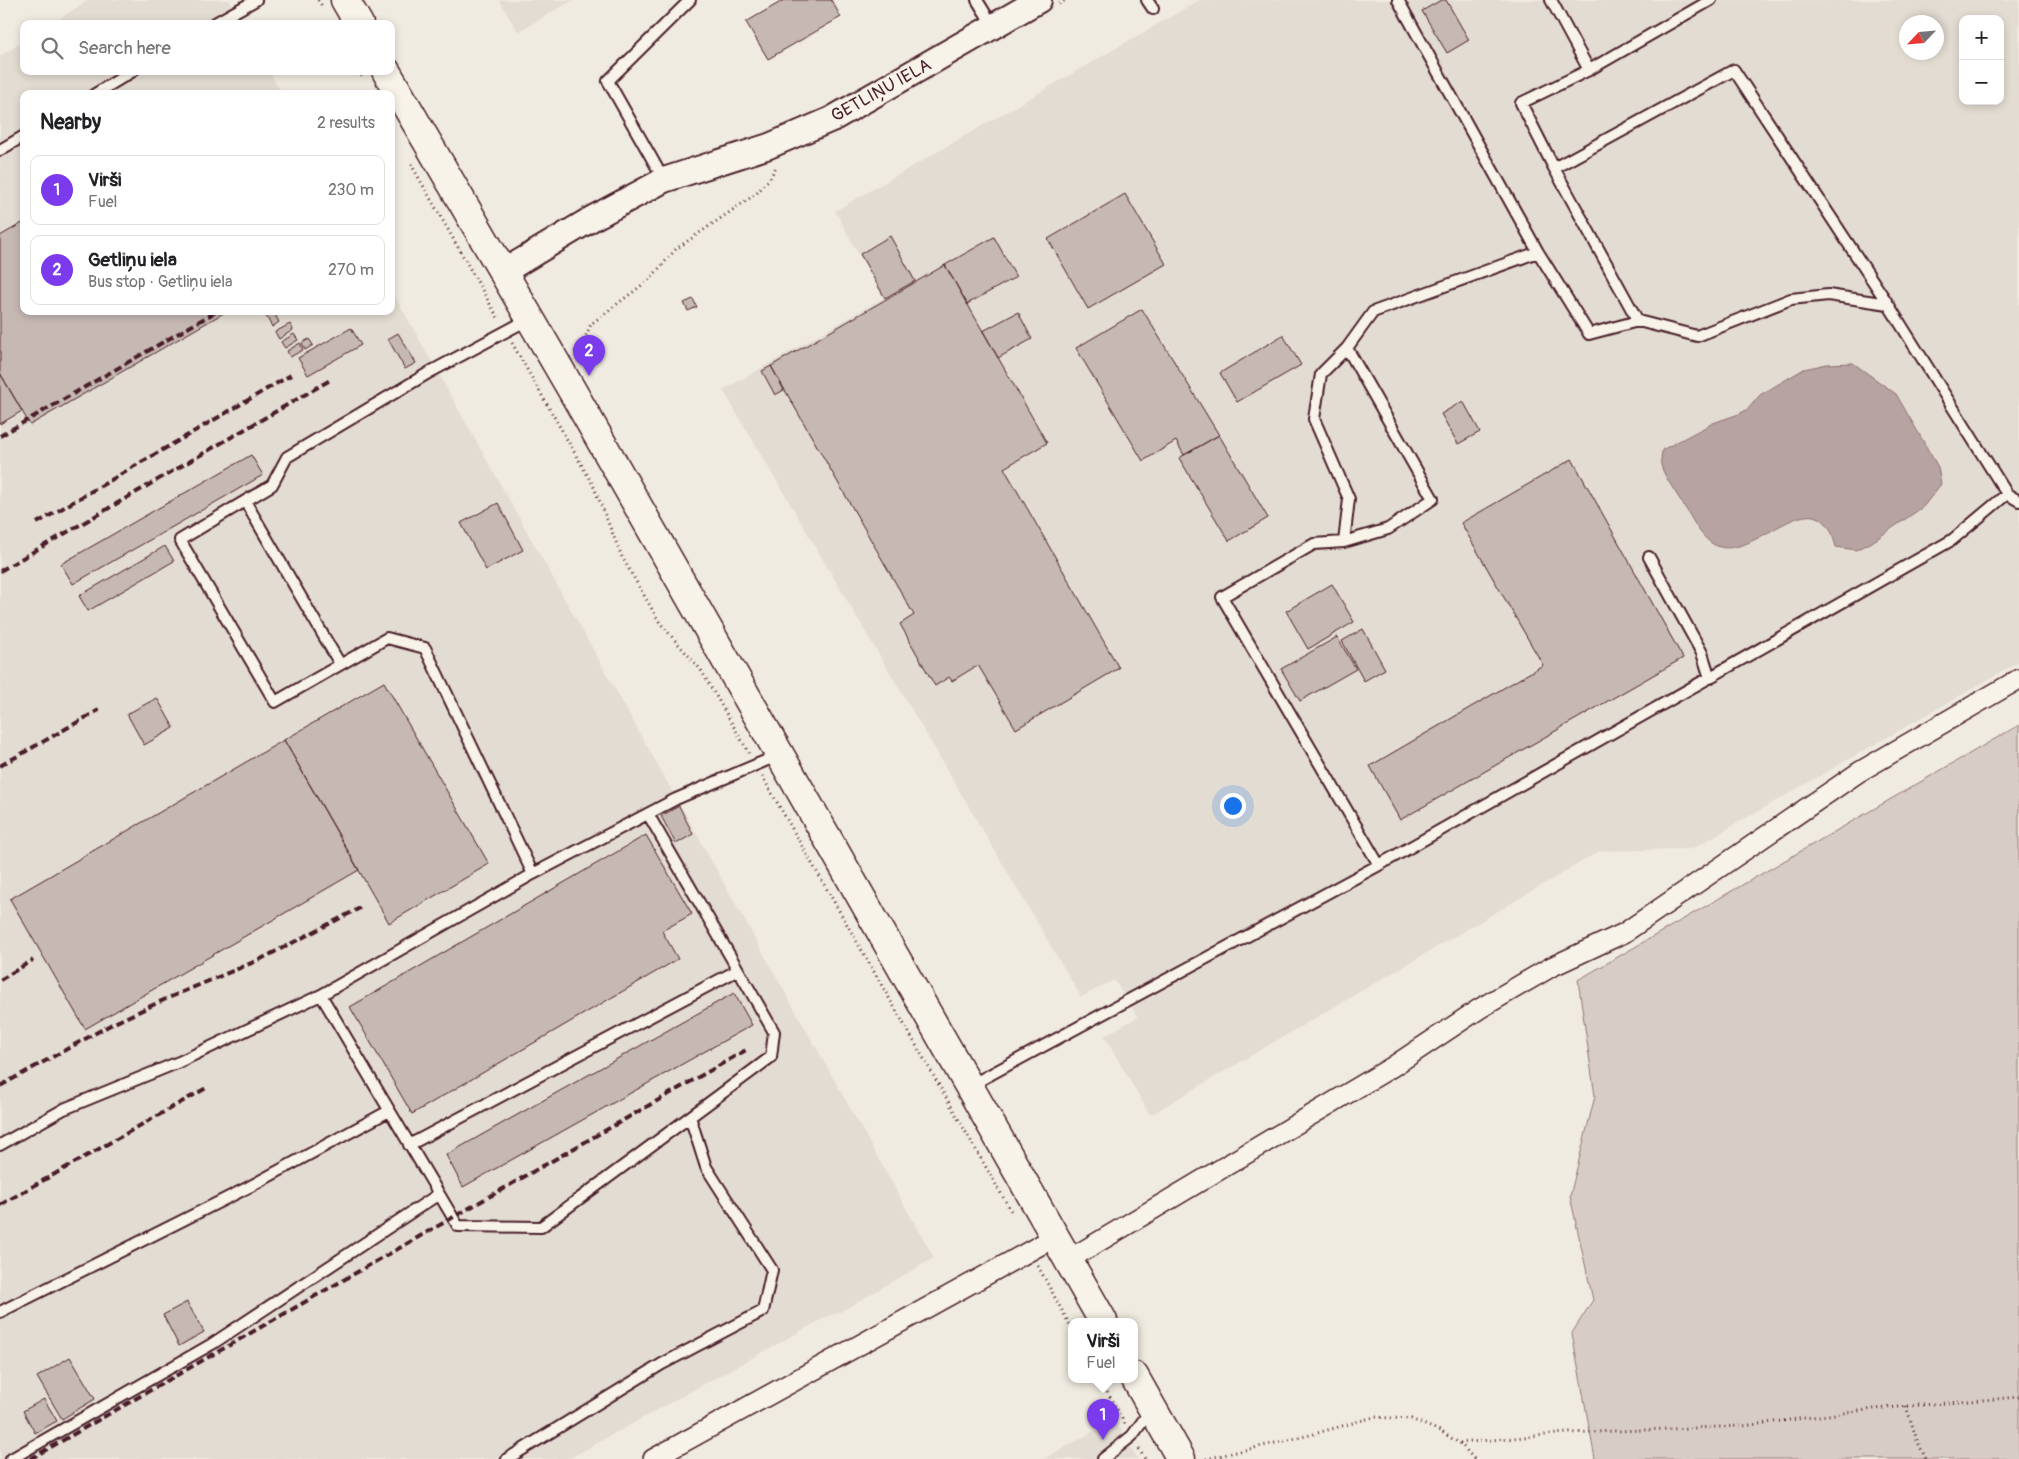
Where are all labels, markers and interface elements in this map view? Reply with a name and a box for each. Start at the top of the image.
north arrow [1899,15,1944,60]
map controls [1959,15,2004,105]
button: + [1959,15,2004,60]
search box [20,20,395,75]
icon: search [38,34,66,62]
text: Search here [78,36,171,60]
street label: GETLIŅU IELA [827,53,936,127]
button: − [1959,60,2004,105]
text: Nearby [40,109,101,136]
text: 2 results [317,113,375,133]
text: Virši [88,168,121,192]
text: 1 [54,180,60,200]
text: 230 m [328,180,374,200]
text: Fuel [88,192,117,212]
text: Getliņu iela [88,248,177,272]
text: 2 [53,260,61,280]
text: 270 m [328,260,374,280]
text: Bus stop · Getliņu iela [88,272,232,292]
pin: 2 [573,335,605,376]
your location [1220,793,1246,819]
popup [1068,1318,1138,1383]
text: Virši [1086,1329,1120,1353]
text: Fuel [1086,1353,1116,1373]
pin: 1 [1087,1399,1119,1440]

